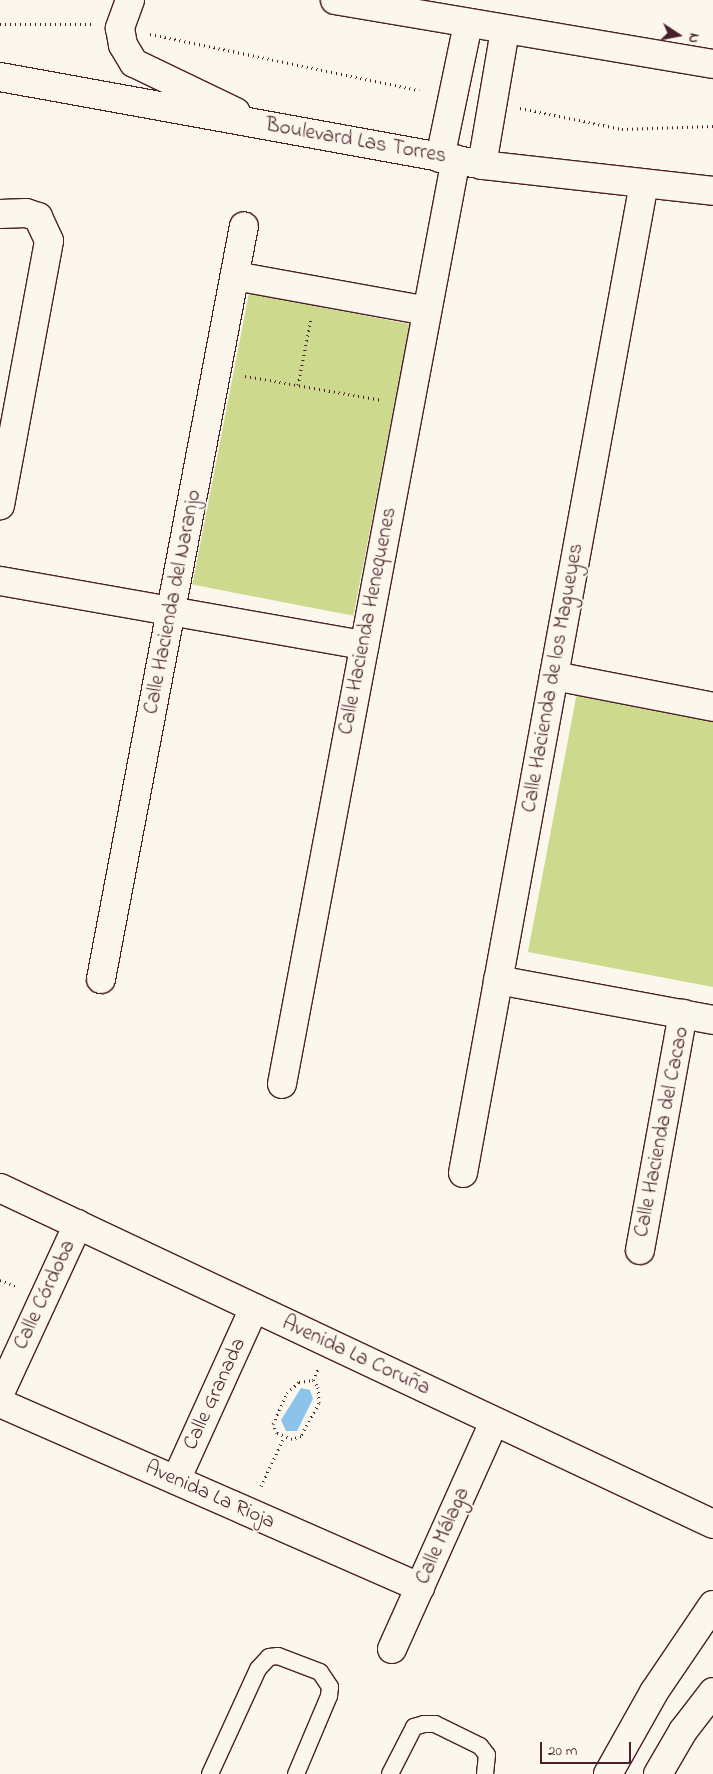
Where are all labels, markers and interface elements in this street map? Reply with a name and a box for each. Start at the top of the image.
north arrow [653,10,703,60]
text: N [682,31,704,45]
street label: Boulevard Las Torres [264,113,448,169]
street label: Calle Hacienda del Naranjo [139,488,207,716]
street label: Calle Hacienda Henequenes [334,505,402,737]
street label: Calle Hacienda de los Magueyes [517,541,589,815]
street label: Calle Hacienda del Cacao [629,1025,695,1239]
street label: Calle Córdoba [9,1236,81,1354]
street label: Avenida La Coruña [278,1311,434,1401]
street label: Calle Granada [178,1334,252,1454]
street label: Avenida La Rioja [141,1455,279,1535]
street label: Calle Málaga [410,1484,476,1588]
scale bar [543,1732,634,1764]
text: 20 m [548,1740,577,1762]

